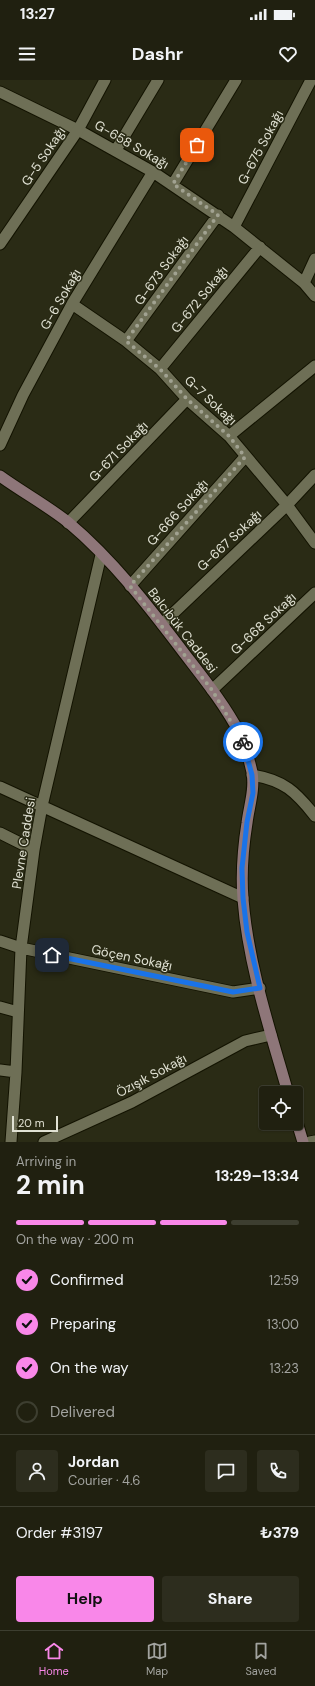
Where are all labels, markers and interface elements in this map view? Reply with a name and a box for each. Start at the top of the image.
text: 13:27 [20,4,55,24]
text: Dashr [132,42,183,66]
icon: menu [16,43,38,65]
icon: heart [277,43,299,65]
street label: G-675 Sokağı [234,107,287,187]
street label: G-658 Sokağı [92,116,172,173]
street label: G-5 Sokağı [18,124,69,189]
pin [180,128,214,162]
icon: bag [186,134,208,156]
street label: G-673 Sokağı [131,232,192,308]
street label: G-672 Sokağı [167,262,232,336]
street label: G-6 Sokağı [36,266,85,333]
street label: G-7 Sokağı [181,372,240,429]
street label: G-671 Sokağı [85,417,152,485]
street label: G-666 Sokağı [143,476,212,549]
street label: G-667 Sokağı [193,506,265,575]
street label: Balcıbük Caddesi [144,584,221,676]
street label: G-668 Sokağı [227,589,300,658]
courier [223,722,263,762]
icon: bike [232,731,254,753]
street label: Plevne Caddesi [8,796,39,890]
pin [35,938,69,972]
street label: Göçen Sokağı [90,941,174,974]
icon: home [41,944,63,966]
street label: Özışık Sokağı [113,1050,189,1101]
map controls [259,1086,303,1130]
button: locate [259,1086,303,1130]
scale bar [12,1114,58,1133]
text: 20 m [18,1116,44,1130]
text: Arriving in [16,1153,76,1170]
text: 13:29–13:34 [215,1166,299,1186]
text: 2 min [16,1168,85,1202]
text: On the way · 200 m [16,1231,134,1248]
icon: check [16,1269,38,1291]
text: Confirmed [50,1270,124,1290]
text: 12:59 [269,1272,299,1289]
icon: check [16,1313,38,1335]
text: Preparing [50,1314,116,1334]
text: 13:00 [267,1316,299,1333]
icon: check [16,1357,38,1379]
text: On the way [50,1358,129,1378]
text: 13:23 [269,1360,299,1377]
text: Delivered [50,1402,115,1422]
button: person [16,1450,58,1492]
button: chat [205,1450,247,1492]
button: phone [257,1450,299,1492]
text: Jordan [68,1452,119,1472]
text: Courier · 4.6 [68,1472,140,1489]
text: Order #3197 [16,1523,103,1543]
text: ₺379 [260,1523,299,1543]
button: Help [16,1576,154,1622]
button: Share [162,1576,299,1622]
tab: Home [39,1640,69,1678]
tab: Map [146,1640,168,1678]
tab: Saved [245,1640,276,1678]

